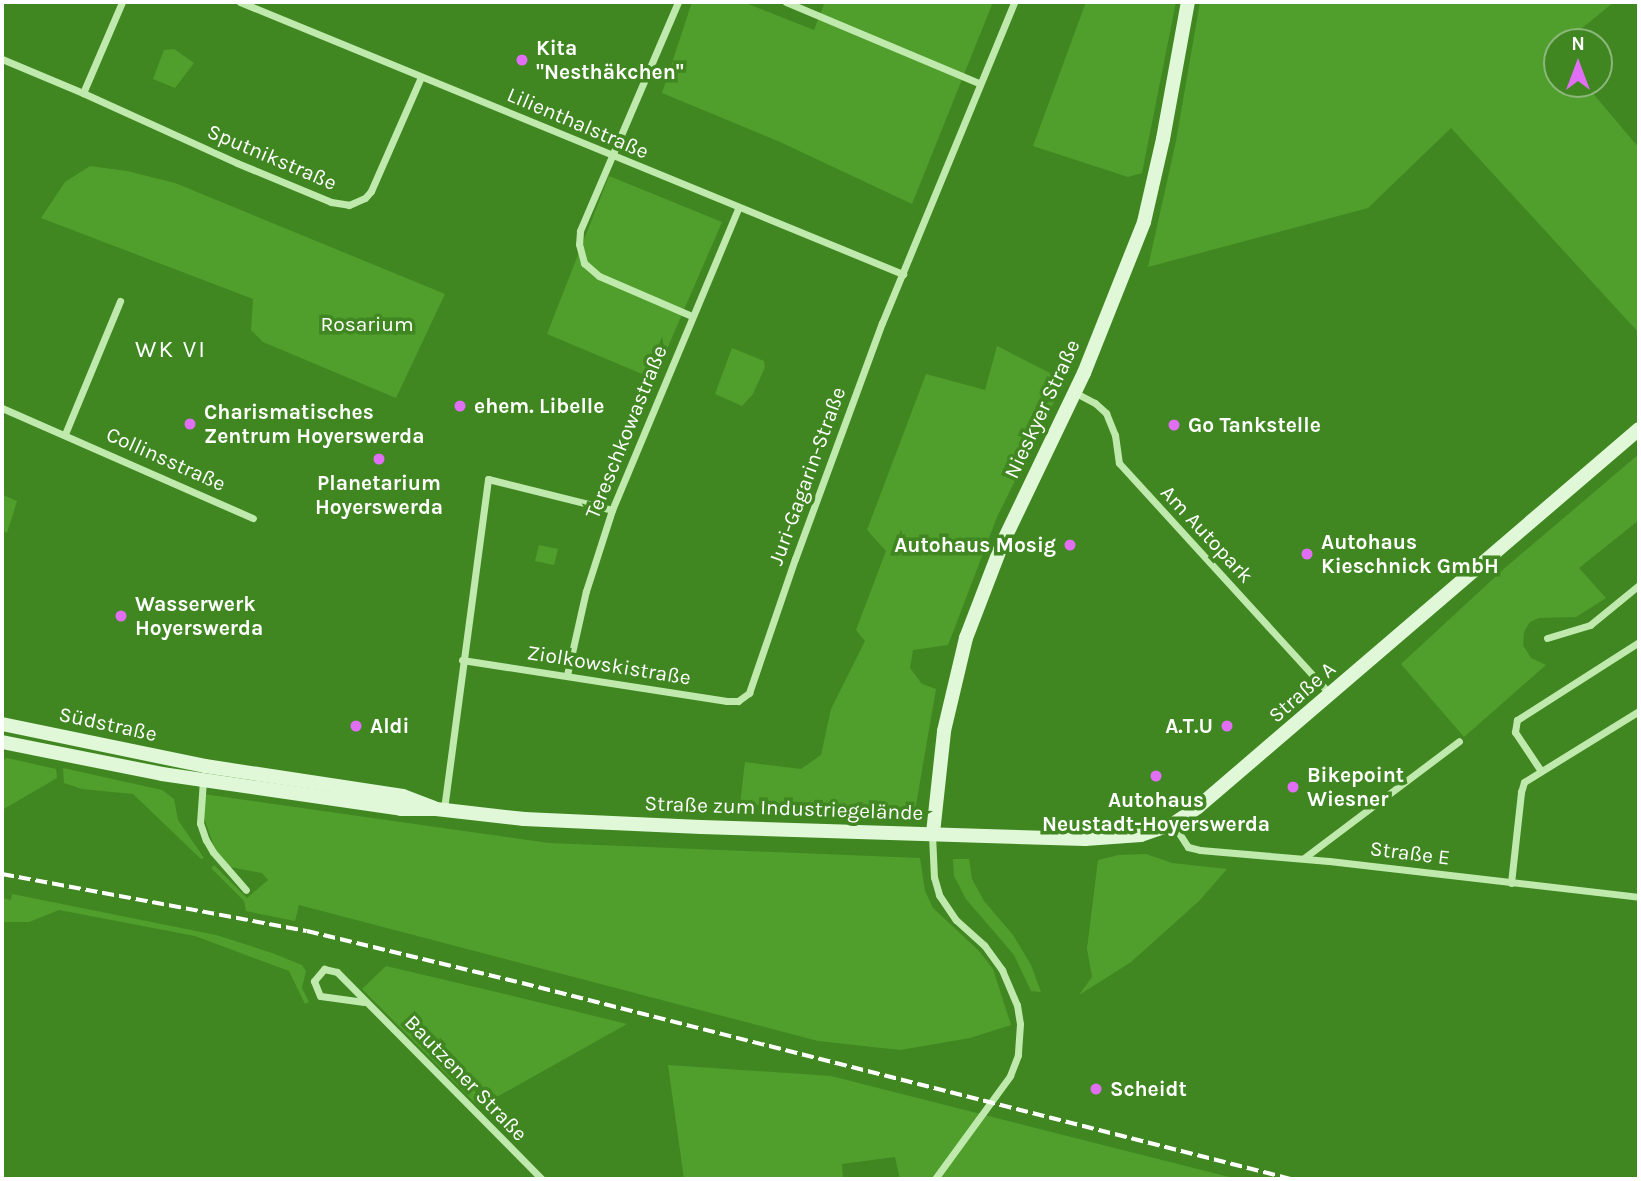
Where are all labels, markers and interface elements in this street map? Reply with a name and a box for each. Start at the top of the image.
north arrow [1543,28,1613,98]
text: N [1571,33,1585,55]
place label: Kita "Nesthäkchen" [536,35,684,85]
marker: Kita "Nesthäkchen" [514,52,530,68]
street label: Lilienthalstraße [503,82,653,164]
street label: Sputnikstraße [204,118,340,196]
park label: Rosarium [320,311,414,337]
street label: Nieskyer Straße [999,335,1085,483]
district label: WK VI [136,336,206,364]
street label: Tereschkowastraße [580,342,672,522]
street label: Juri-Gagarin-Straße [763,383,851,569]
place label: ehem. Libelle [474,393,604,419]
marker: ehem. Libelle [452,398,468,414]
place label: Charismatisches Zentrum Hoyerswerda [204,399,425,449]
place label: Go Tankstelle [1188,412,1321,438]
marker: Charismatisches Zentrum Hoyerswerda [182,416,198,432]
marker: Go Tankstelle [1166,417,1182,433]
street label: Collinsstraße [102,421,230,497]
marker: Planetarium Hoyerswerda [371,451,387,467]
place label: Planetarium Hoyerswerda [315,470,443,520]
street label: Am Autopark [1155,480,1259,588]
place label: Autohaus Kieschnick GmbH [1321,529,1499,579]
place label: Autohaus Mosig [894,532,1056,558]
marker: Autohaus Mosig [1062,537,1078,553]
marker: Autohaus Kieschnick GmbH [1299,546,1315,562]
place label: Wasserwerk Hoyerswerda [135,591,263,641]
marker: Wasserwerk Hoyerswerda [113,608,129,624]
street label: Ziolkowskistraße [525,640,693,690]
street label: Straße A [1263,656,1341,728]
street label: Südstraße [57,701,159,747]
place label: Aldi [370,713,409,739]
place label: A.T.U [1165,713,1213,739]
marker: Aldi [348,718,364,734]
marker: A.T.U [1219,718,1235,734]
place label: Bikepoint Wiesner [1307,762,1404,812]
marker: Autohaus Neustadt-Hoyerswerda [1148,768,1164,784]
marker: Bikepoint Wiesner [1285,779,1301,795]
place label: Autohaus Neustadt-Hoyerswerda [1042,787,1270,837]
street label: Straße zum Industriegelände [644,791,924,825]
street label: Straße E [1369,836,1451,870]
street label: Bautzener Straße [399,1010,533,1146]
place label: Scheidt [1110,1076,1187,1102]
marker: Scheidt [1088,1081,1104,1097]

